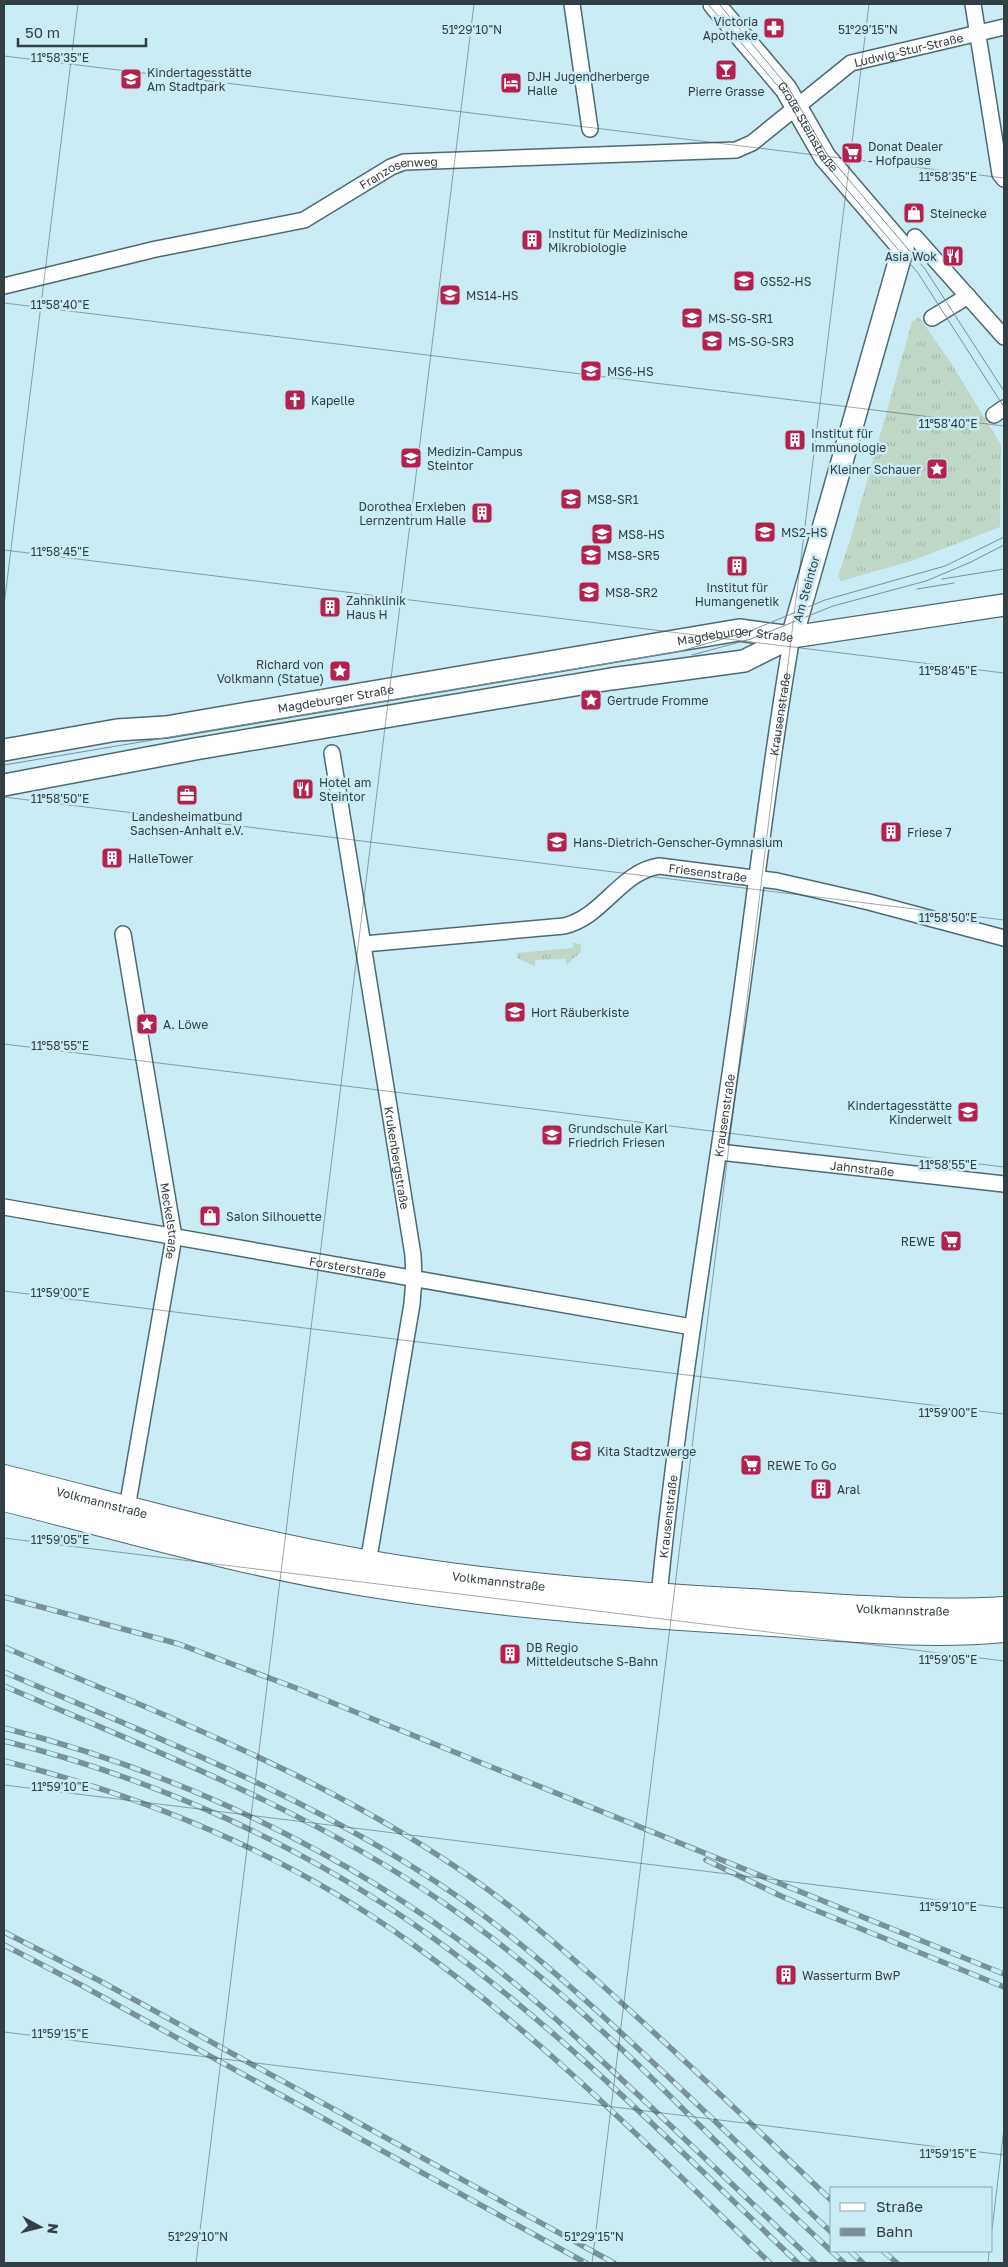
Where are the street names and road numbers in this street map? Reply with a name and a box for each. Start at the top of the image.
street label: Ludwig-Stur-Straße [852,29,965,70]
street label: Große Steinstraße [775,78,842,175]
street label: Franzosenweg [356,153,438,192]
street label: Am Steintor [789,554,823,624]
street label: Magdeburger Straße [676,622,794,648]
street label: Krausenstraße [766,671,793,757]
street label: Magdeburger Straße [276,681,395,715]
street label: Friesenstraße [668,860,748,885]
street label: Krausenstraße [710,1073,737,1158]
street label: Krukenbergstraße [382,1105,413,1210]
street label: Jahnstraße [829,1157,895,1179]
street label: Meckelstraße [157,1181,182,1261]
street label: Forsterstraße [308,1253,388,1281]
street label: Krausenstraße [655,1474,680,1559]
street label: Volkmannstraße [55,1483,149,1521]
street label: Volkmannstraße [451,1568,546,1593]
street label: Volkmannstraße [855,1600,950,1618]

